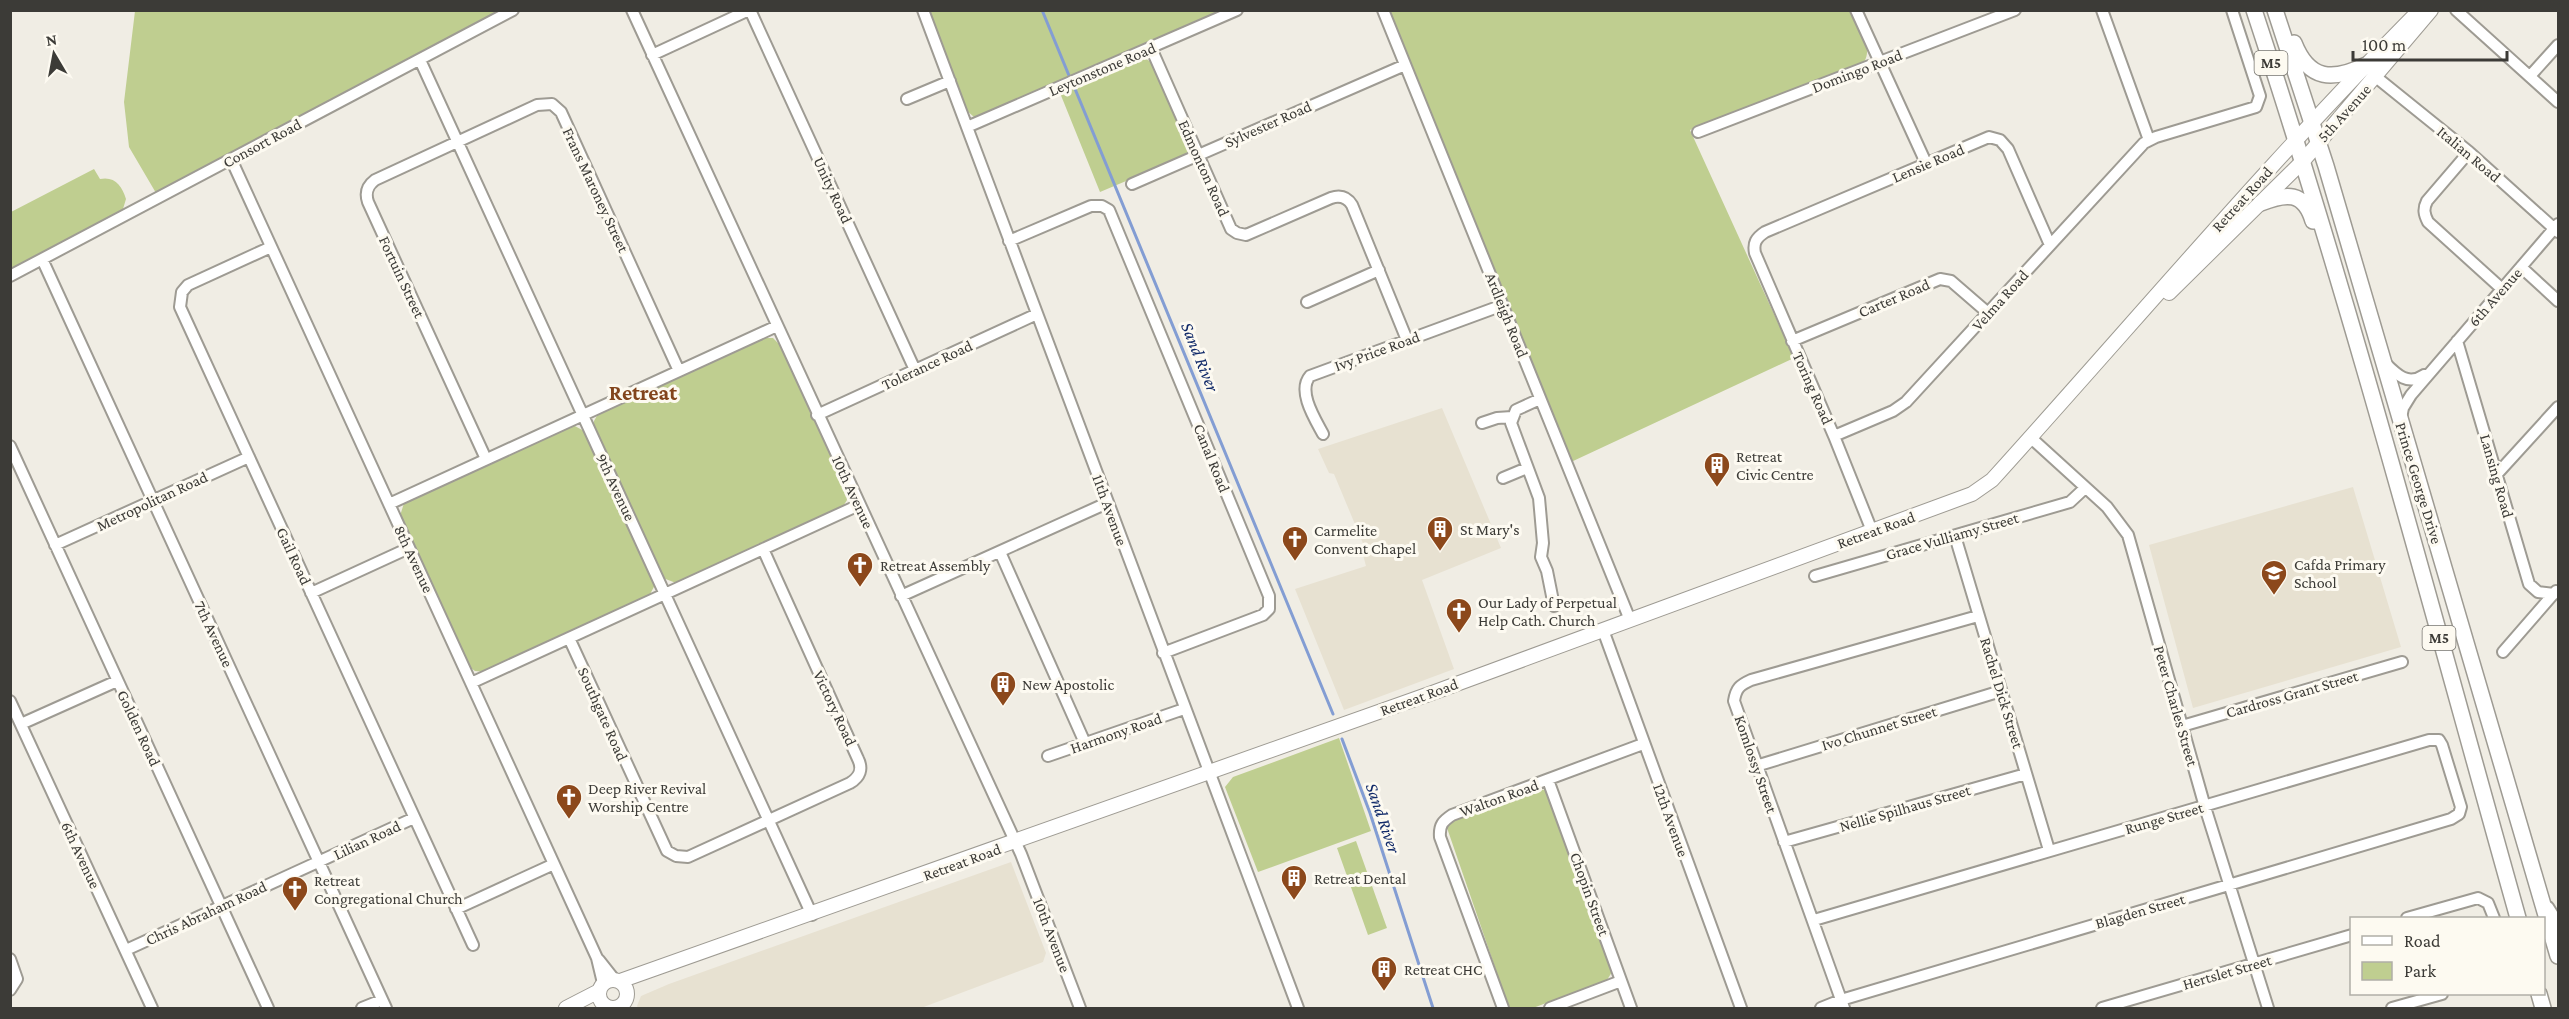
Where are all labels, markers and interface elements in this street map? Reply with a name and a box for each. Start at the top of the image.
north arrow [24,24,84,84]
scale bar [2353,24,2508,62]
text: N [45,30,58,49]
text: 100 m [2362,35,2407,55]
street label: Leytonstone Road [1046,39,1159,100]
street label: Domingo Road [1809,46,1905,97]
road number: M5 [2254,51,2288,75]
street label: 5th Avenue [2314,81,2374,145]
street label: Sylvester Road [1222,97,1315,152]
street label: Consort Road [220,115,305,171]
street label: Edmonton Road [1175,117,1233,219]
street label: Italian Road [2434,123,2505,186]
street label: Frans Maroney Street [559,125,633,256]
street label: Lensie Road [1889,140,1967,186]
street label: Unity Road [809,154,856,227]
street label: Retreat Road [2208,163,2276,235]
street label: Fortuin Street [376,233,429,321]
street label: 6th Avenue [2465,264,2525,330]
street label: Velma Road [1968,266,2032,334]
street label: Ardleigh Road [1481,270,1532,361]
street label: Carter Road [1856,275,1933,321]
water label: Sand River [1177,319,1223,395]
street label: Ivy Price Road [1332,327,1423,375]
street label: Tolerance Road [879,336,975,393]
street label: Toring Road [1789,349,1837,428]
district label: Retreat [609,380,678,405]
street label: Prince George Drive [2391,420,2446,546]
street label: Canal Road [1191,421,1234,495]
street label: Lansing Road [2476,432,2517,521]
place label: Retreat Civic Centre [1736,448,1814,483]
building icon: Retreat Civic Centre [1702,450,1732,488]
street label: 9th Avenue [593,451,639,523]
street label: 10th Avenue [829,453,877,531]
street label: Metropolitan Road [94,468,211,535]
street label: 11th Avenue [1089,472,1131,548]
street label: Retreat Road [1835,508,1918,552]
street label: Grace Vulliamy Street [1884,509,2021,564]
building icon: St Mary's [1425,514,1455,552]
place label: St Mary's [1460,521,1520,539]
place label: Carmelite Convent Chapel [1314,522,1416,558]
street label: 8th Avenue [391,523,437,595]
church icon: Carmelite Convent Chapel [1280,524,1310,562]
street label: Gail Road [273,525,315,588]
church icon: Retreat Assembly [845,550,875,588]
place label: Cafda Primary School [2294,556,2386,591]
place label: Retreat Assembly [880,557,991,575]
school or university icon: Cafda Primary School [2259,558,2289,596]
place label: Our Lady of Perpetual Help Cath. Church [1478,594,1617,630]
church icon: Our Lady of Perpetual Help Cath. Church [1444,596,1474,634]
street label: 7th Avenue [191,598,237,670]
road number: M5 [2422,626,2456,650]
street label: Rachel Dick Street [1977,635,2027,751]
street label: Peter Charles Street [2151,644,2202,769]
street label: Southgate Road [574,665,631,764]
street label: Cardross Grant Street [2224,667,2361,721]
street label: Victory Road [809,668,860,749]
building icon: New Apostolic [988,669,1018,707]
street label: Retreat Road [1378,675,1461,719]
place label: New Apostolic [1022,676,1114,694]
street label: Golden Road [114,687,164,769]
street label: Ivo Chunnet Street [1819,702,1939,754]
street label: Harmony Road [1068,709,1165,758]
street label: Komlossy Street [1730,713,1781,816]
street label: Walton Road [1457,776,1541,820]
place label: Deep River Revival Worship Centre [588,780,706,816]
water label: Sand River [1362,780,1405,856]
street label: 12th Avenue [1650,781,1692,859]
street label: Nellie Spilhaus Street [1837,781,1973,836]
church icon: Deep River Revival Worship Centre [554,782,584,820]
street label: Runge Street [2123,798,2206,838]
street label: Lilian Road [331,817,404,863]
street label: 6th Avenue [58,819,104,891]
street label: Retreat Road [921,840,1004,884]
street label: Chopin Street [1566,850,1613,939]
building icon: Retreat Dental [1279,863,1309,901]
place label: Retreat Dental [1314,870,1406,887]
place label: Retreat Congregational Church [314,872,463,908]
church icon: Retreat Congregational Church [280,874,310,912]
street label: Chris Abraham Road [143,877,270,948]
street label: Blagden Street [2093,890,2188,933]
street label: 10th Avenue [1030,895,1074,975]
legend [2350,917,2545,995]
text: Road [2404,931,2441,951]
street label: Hertslet Street [2181,951,2274,993]
building icon: Retreat CHC [1369,954,1399,992]
place label: Retreat CHC [1404,961,1482,978]
text: Park [2404,961,2436,981]

